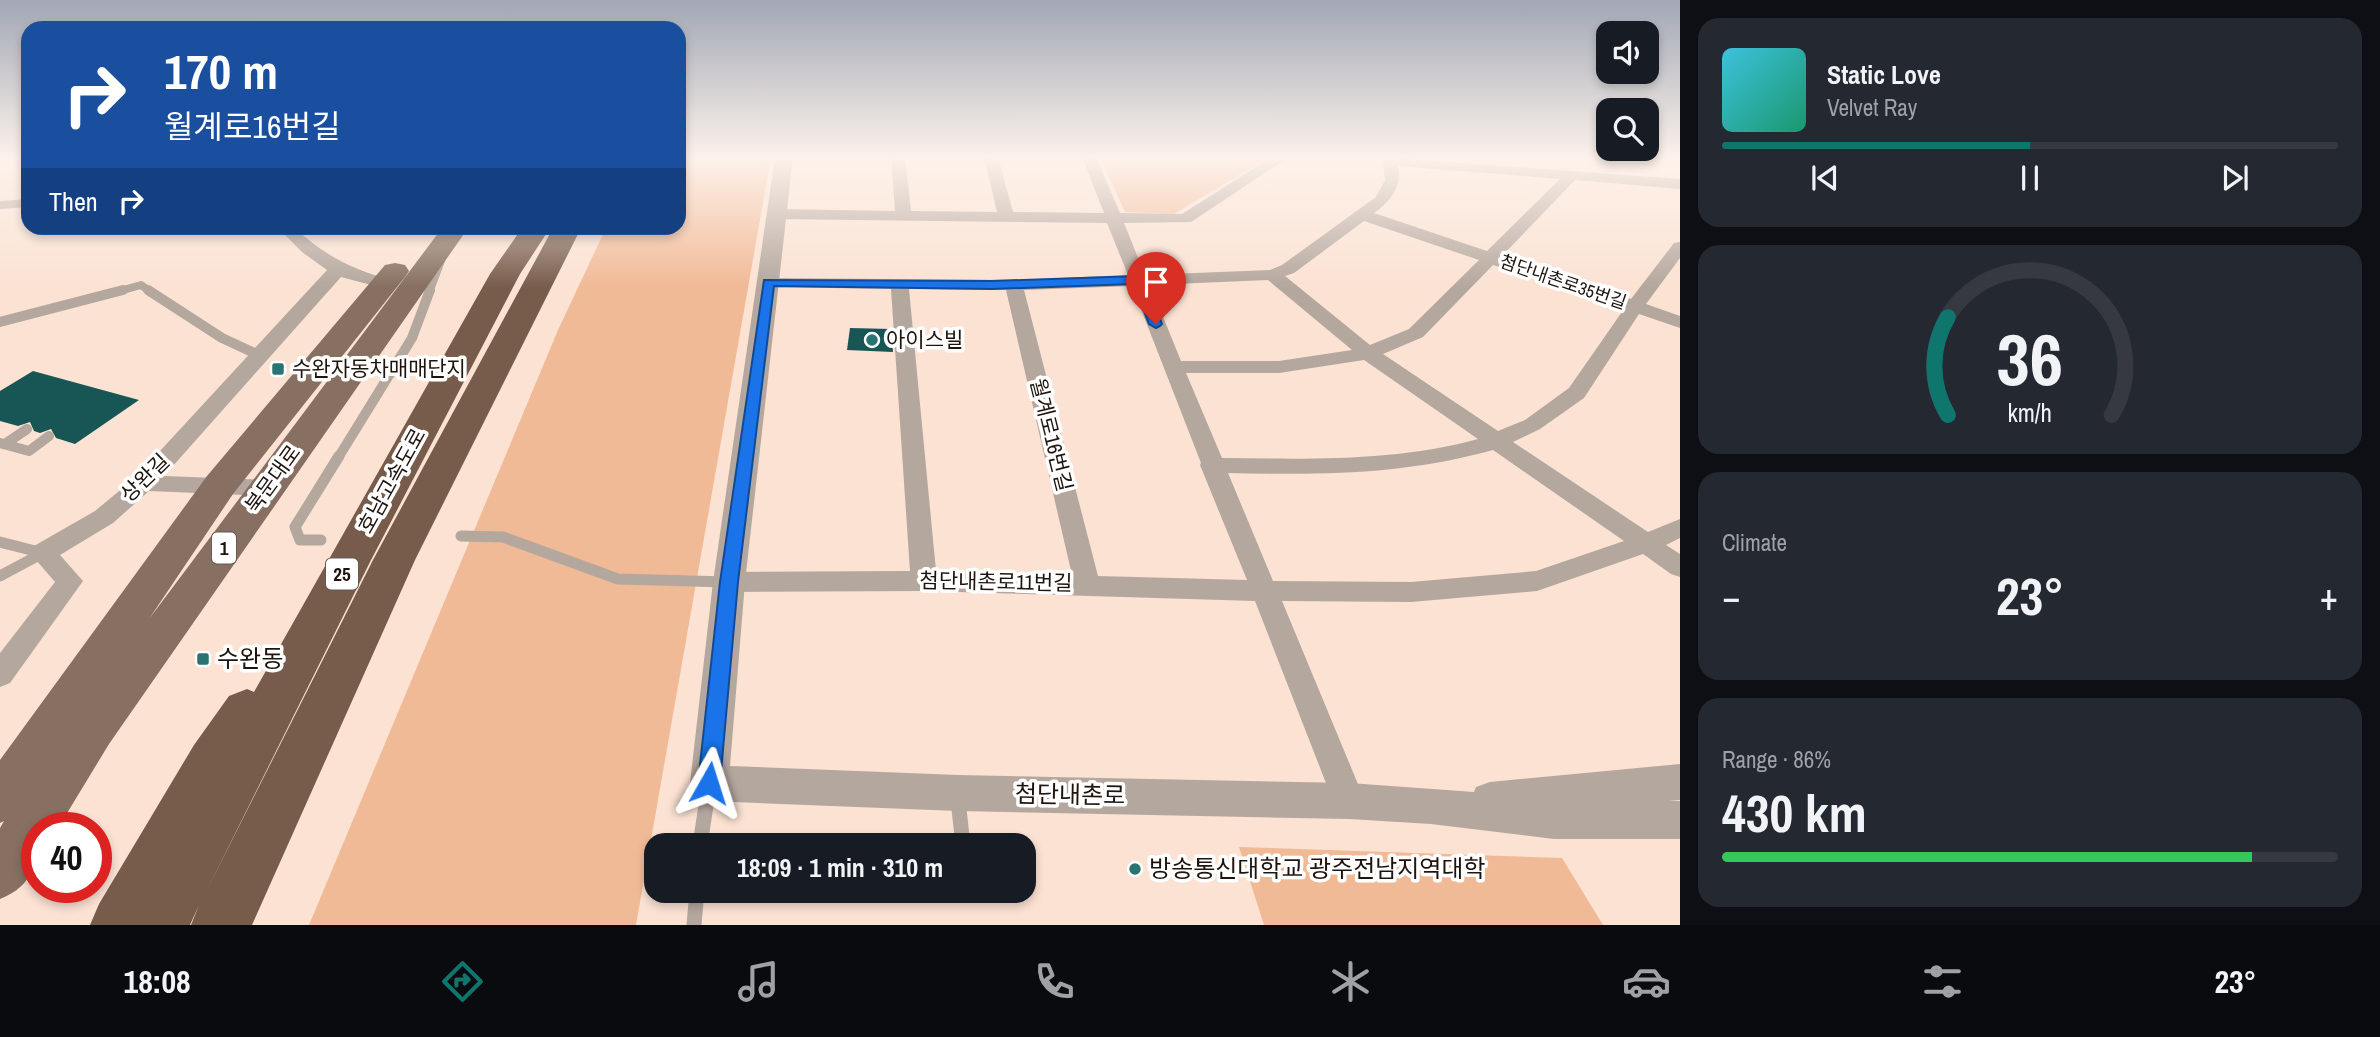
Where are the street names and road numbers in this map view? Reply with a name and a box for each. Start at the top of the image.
street label: 첨단내촌로35번길 [1497,248,1630,315]
street label: 월계로16번길 [1023,375,1080,495]
street label: 호남고속도로 [351,423,432,538]
street label: 북문대로 [238,439,307,518]
street label: 상완길 [114,447,176,508]
road number: 1 [212,533,236,564]
road number: 25 [326,558,358,590]
street label: 첨단내촌로11번길 [919,566,1073,597]
street label: 첨단내촌로 [1015,777,1125,811]

